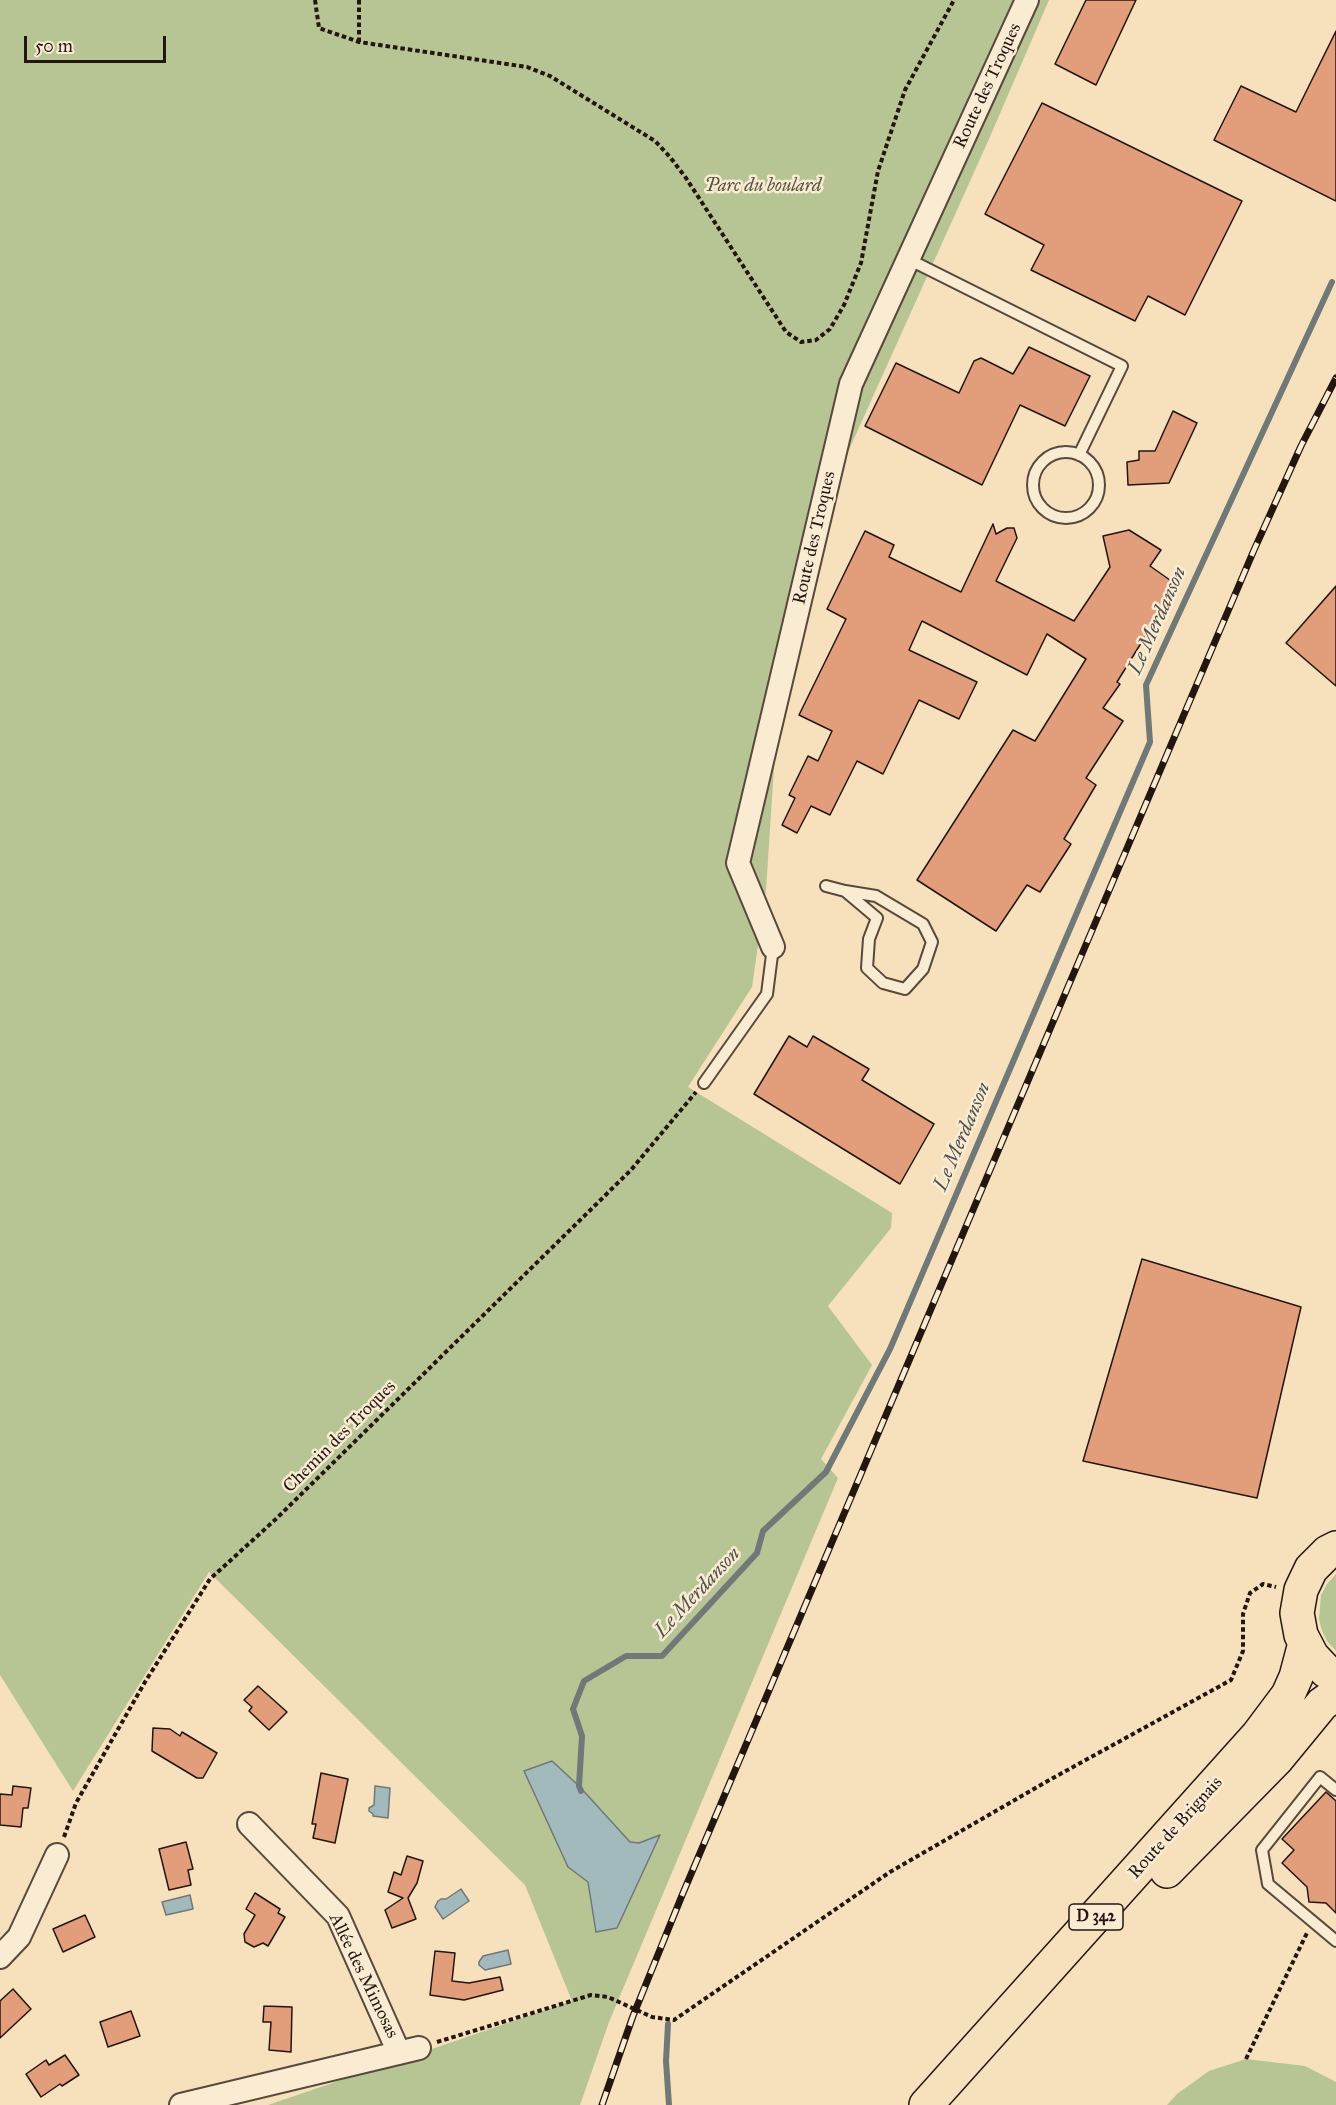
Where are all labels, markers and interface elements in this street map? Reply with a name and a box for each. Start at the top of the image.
street label: Route des Troques [949,20,1027,152]
scale bar [27,24,170,62]
text: 50 m [35,35,73,57]
park label: Parc du boulard [705,176,821,198]
street label: Route des Troques [789,469,841,607]
water label: Le Merdanson [1124,564,1192,678]
water label: Le Merdanson [929,1079,997,1195]
street label: Chemin des Troques [279,1376,401,1498]
water label: Le Merdanson [650,1543,746,1643]
street label: Route de Brignais [1124,1772,1228,1884]
road number: D 342 [1069,1904,1123,1930]
street label: Allée des Mimosas [323,1910,403,2042]

